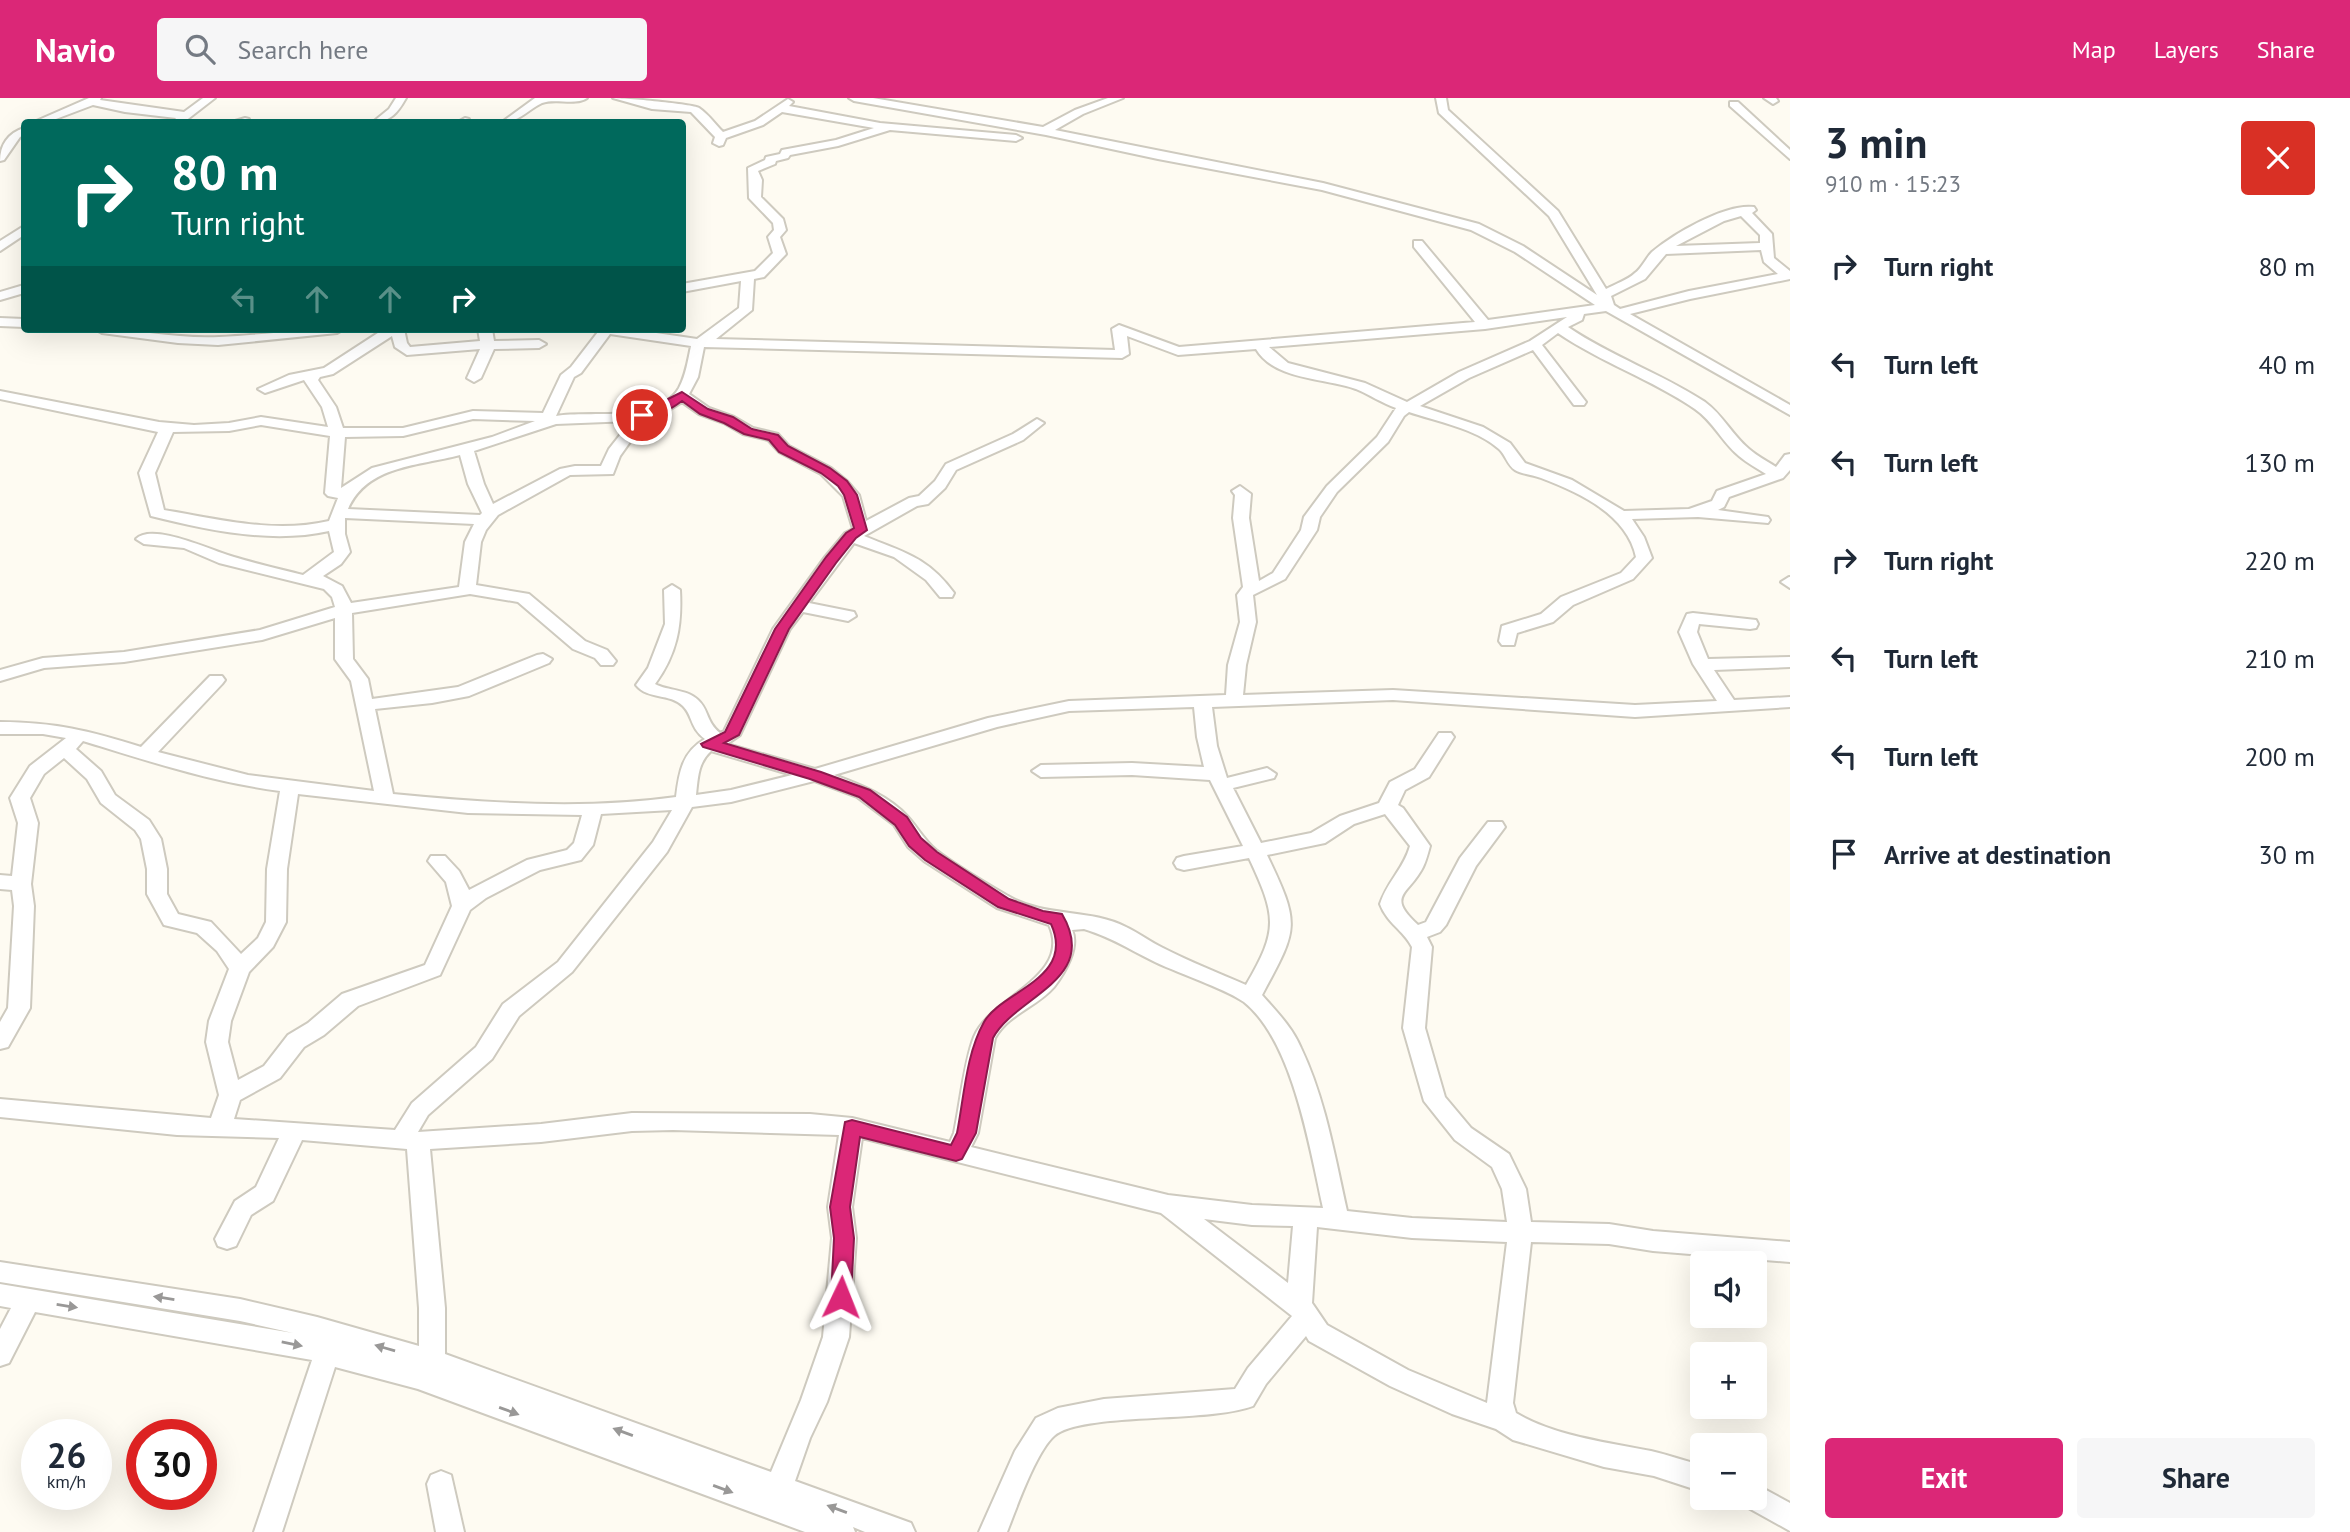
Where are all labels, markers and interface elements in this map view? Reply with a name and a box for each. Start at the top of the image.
search box [157,18,647,81]
text: Navio [35,28,115,71]
icon: search [181,30,219,68]
text: Search here [237,33,369,66]
text: Map [2072,34,2116,65]
text: Layers [2154,34,2219,65]
text: Share [2257,34,2315,65]
text: 3 min [1825,115,1927,170]
button: close [2241,121,2315,195]
text: 80 m [171,140,278,204]
icon: right [56,147,147,238]
text: 910 m · 15:23 [1825,169,1961,198]
text: Turn right [171,202,305,244]
icon: right [1825,247,1863,285]
text: Turn right [1884,250,1993,283]
text: 80 m [2259,250,2315,283]
icon: left [225,280,263,318]
icon: ahead [298,280,336,318]
icon: ahead [371,280,409,318]
icon: right [444,280,482,318]
icon: left [1825,345,1863,383]
text: Turn left [1884,348,1978,381]
text: 40 m [2259,348,2315,381]
pin [612,385,672,445]
icon: arrive [623,396,661,434]
icon: left [1825,443,1863,481]
text: Turn left [1884,446,1978,479]
text: 130 m [2244,446,2315,479]
icon: right [1825,541,1863,579]
text: Turn right [1884,544,1993,577]
text: 220 m [2244,544,2315,577]
icon: left [1825,639,1863,677]
text: Turn left [1884,642,1978,675]
text: 210 m [2244,642,2315,675]
icon: left [1825,737,1863,775]
text: Turn left [1884,740,1978,773]
text: 200 m [2244,740,2315,773]
icon: arrive [1825,835,1863,873]
text: Arrive at destination [1884,838,2111,871]
text: 30 m [2259,838,2315,871]
map controls [1690,1251,1767,1510]
button: sound [1690,1251,1767,1328]
position arrow [804,1260,878,1334]
one-way arrow [153,1292,175,1303]
one-way arrow [57,1301,79,1312]
one-way arrow [281,1339,303,1350]
one-way arrow [375,1342,396,1352]
button: + [1690,1342,1767,1419]
one-way arrow [499,1406,520,1417]
speed limit sign: 30 [126,1419,217,1510]
one-way arrow [612,1426,633,1437]
text: 26 [47,1432,86,1478]
button: − [1690,1433,1767,1510]
button: Exit [1825,1438,2063,1518]
button: Share [2077,1438,2315,1518]
text: km/h [47,1470,86,1493]
one-way arrow [712,1484,733,1495]
one-way arrow [826,1503,847,1514]

